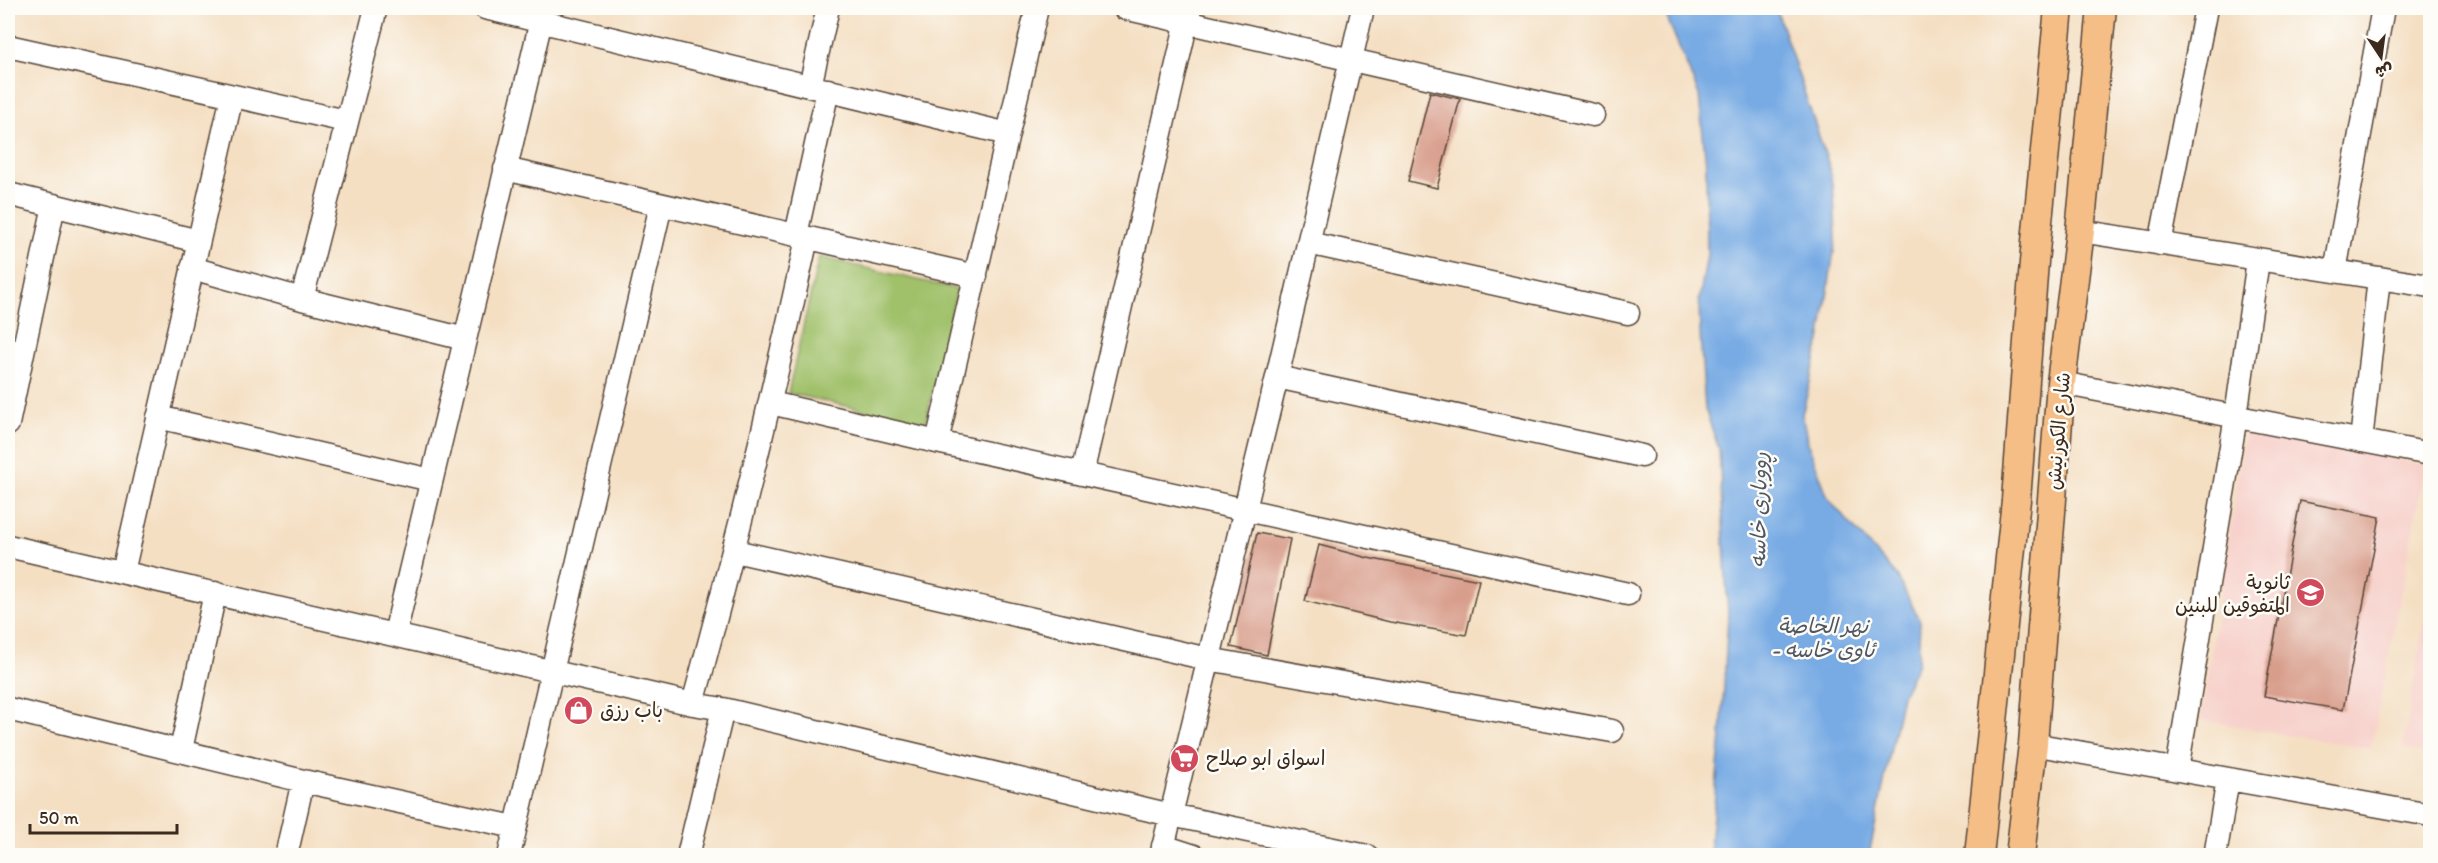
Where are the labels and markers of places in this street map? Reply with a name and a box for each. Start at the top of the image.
place label: ثانوية المتفوقين للبنين [2175,570,2291,617]
school or university icon: ثانوية المتفوقين للبنين [2295,577,2327,609]
shop icon: باب رزق [563,694,595,726]
place label: باب رزق [600,698,663,722]
supermarket icon: اسواق ابو صلاح [1169,742,1201,774]
place label: اسواق ابو صلاح [1206,746,1325,772]

